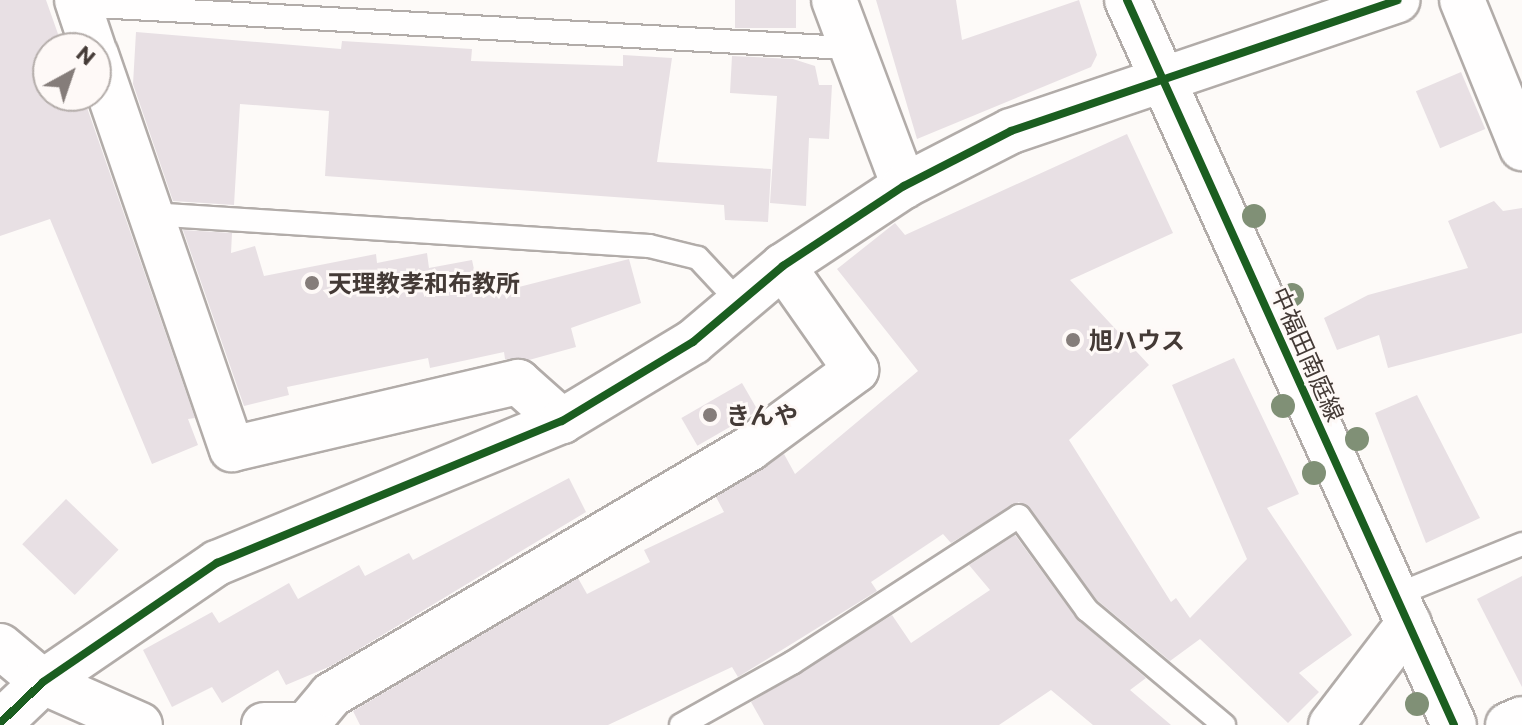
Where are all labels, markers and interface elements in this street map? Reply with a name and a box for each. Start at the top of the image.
north arrow [32,32,112,112]
text: N [71,39,101,70]
place label: 天理教孝和布教所 [328,269,520,297]
marker: 天理教孝和布教所 [303,274,321,292]
street label: 中福田南庭線 [1266,282,1350,426]
place label: 旭ハウス [1089,326,1185,354]
marker: 旭ハウス [1064,331,1082,349]
place label: きんや [726,401,798,429]
marker: きんや [701,406,719,424]

